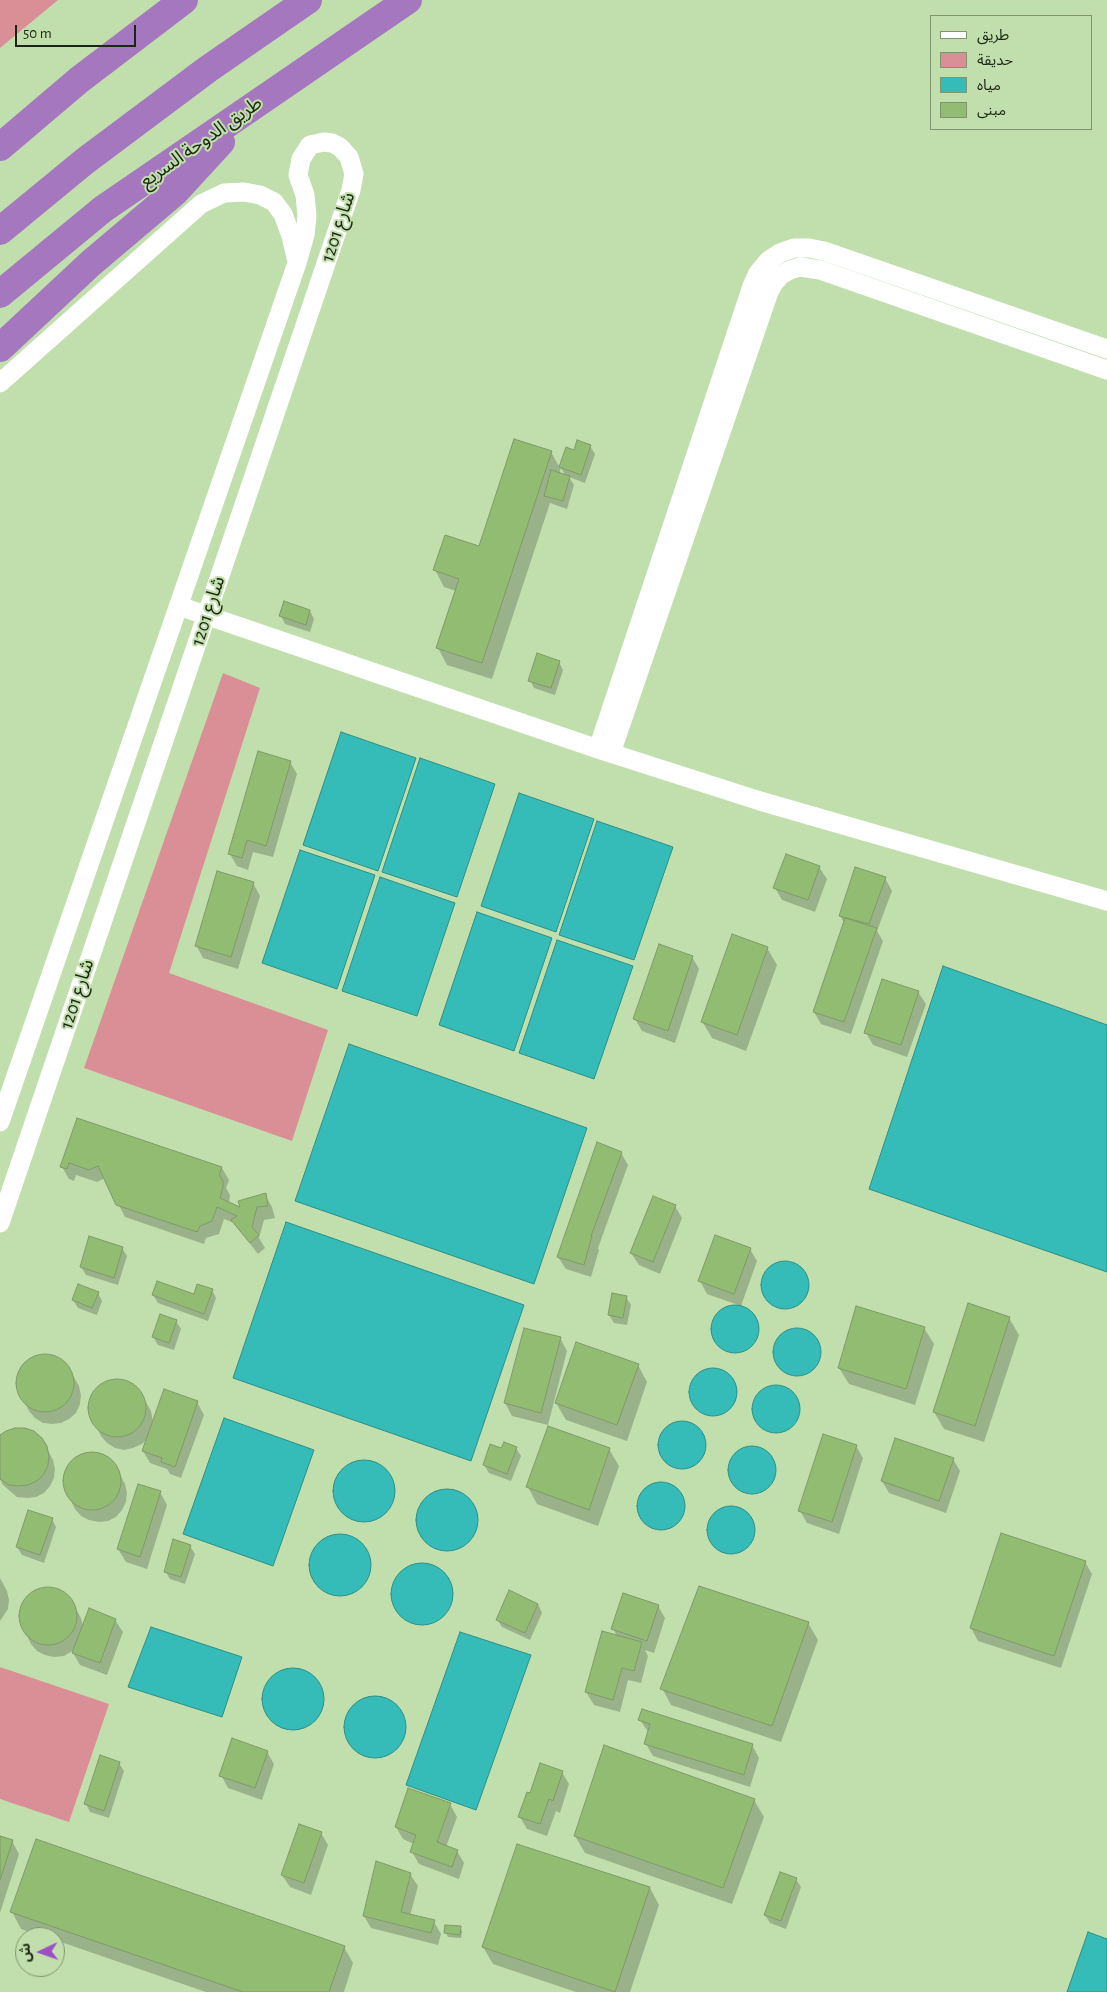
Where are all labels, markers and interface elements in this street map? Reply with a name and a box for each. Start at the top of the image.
scale bar [18,15,139,47]
legend [930,15,1092,130]
text: 50 m [23,26,52,41]
text: طريق [977,28,1009,43]
text: حديقة [977,53,1013,68]
text: مياه [977,78,1001,93]
street label: طريق الدوحة السريع [136,91,266,193]
text: مبنى [977,103,1006,118]
street label: شارع 1201 [316,189,360,265]
street label: شارع 1201 [186,573,230,649]
street label: شارع 1201 [55,956,99,1032]
north arrow [15,1927,65,1977]
text: ش [19,1943,34,1963]

